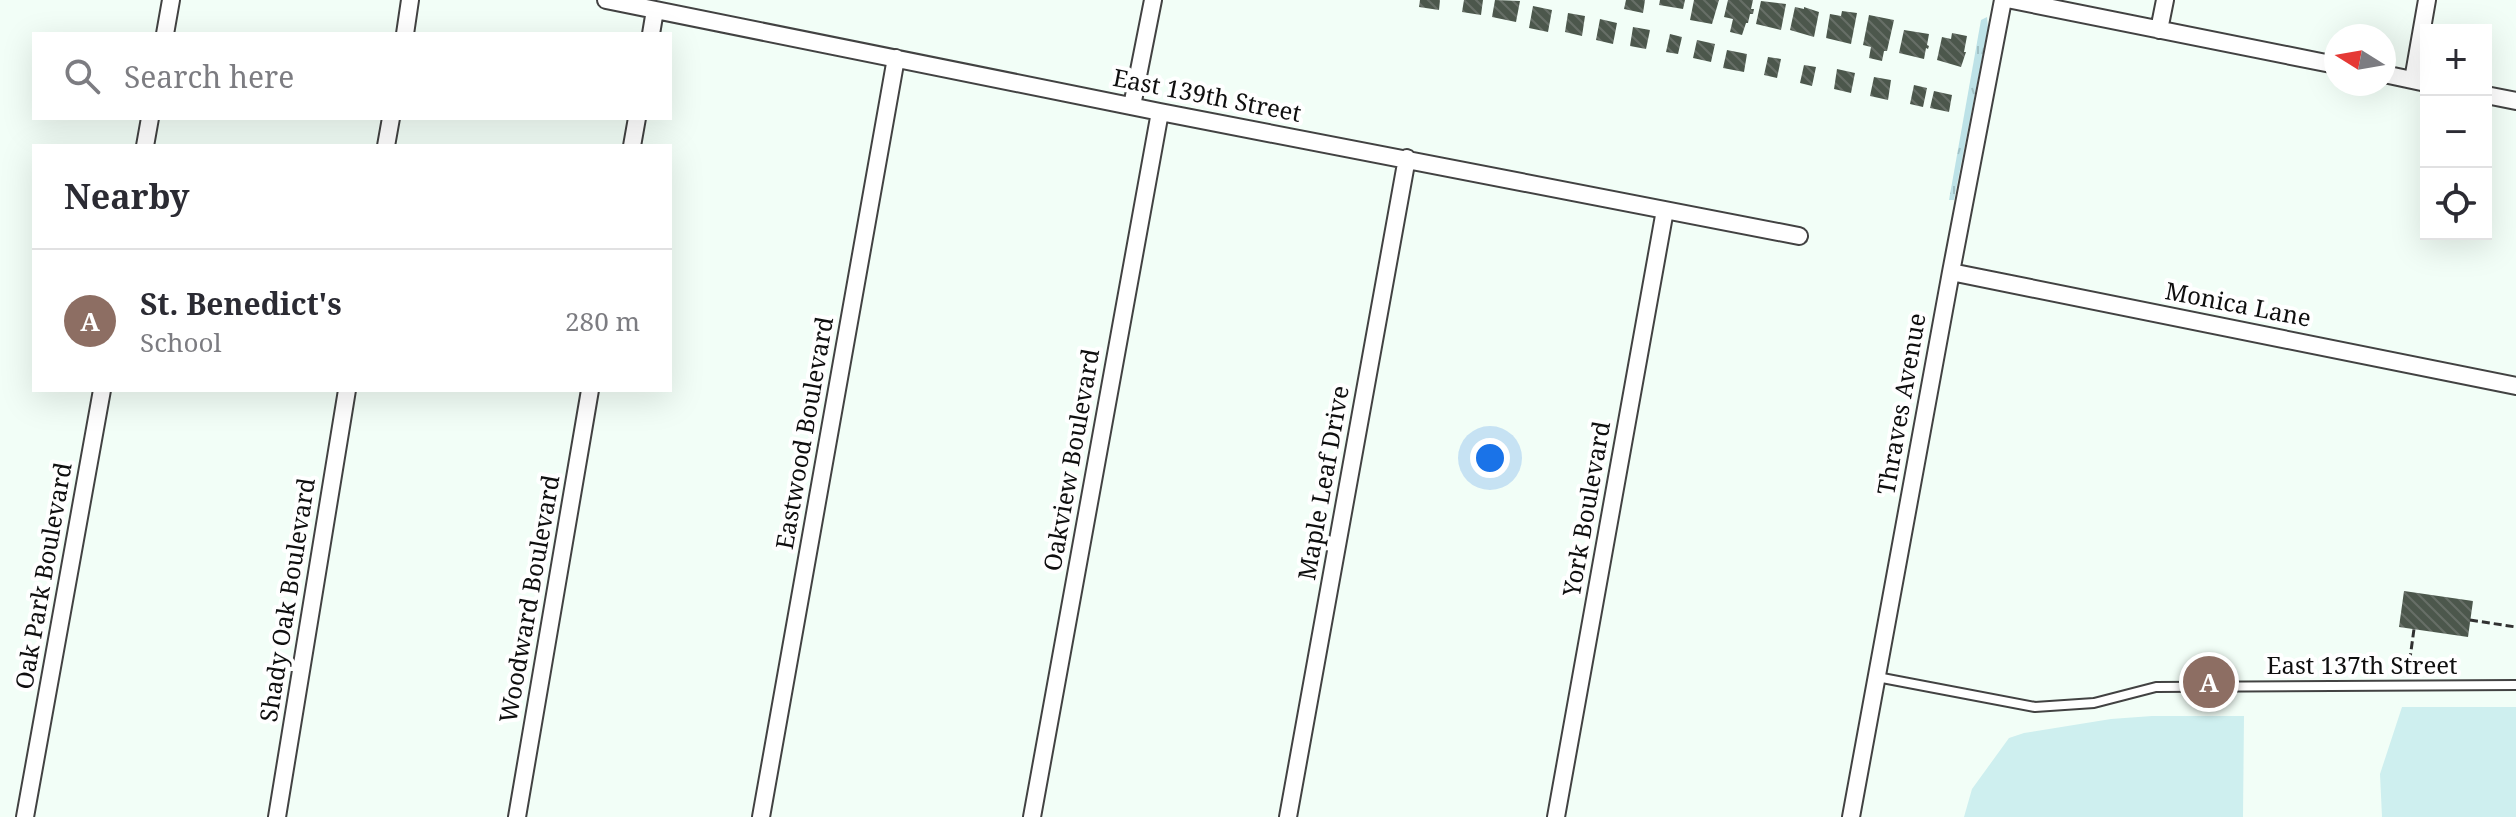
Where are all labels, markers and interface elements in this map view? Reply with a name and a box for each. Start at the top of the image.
north arrow [2324,24,2396,96]
map controls [2420,24,2492,240]
button: + [2420,24,2492,96]
search box [32,32,672,120]
icon: search [60,54,104,98]
text: Search here [124,56,294,97]
street label: East 139th Street [1110,60,1304,129]
button: − [2420,96,2492,168]
button: locate [2420,168,2492,240]
text: Nearby [64,173,190,219]
street label: Monica Lane [2163,273,2314,334]
text: St. Benedict's [140,283,342,324]
text: A [80,303,100,339]
text: 280 m [565,303,640,339]
street label: Thraves Avenue [1868,310,1933,497]
street label: Eastwood Boulevard [767,314,840,552]
text: School [140,324,222,360]
street label: Oakview Boulevard [1035,346,1106,574]
street label: Maple Leaf Drive [1289,383,1356,583]
street label: York Boulevard [1554,418,1617,600]
your location [1470,438,1510,478]
street label: Oak Park Boulevard [6,460,79,692]
street label: Woodward Boulevard [490,472,567,725]
street label: Shady Oak Boulevard [251,475,322,724]
street label: East 137th Street [2266,648,2458,681]
pin: A [2183,652,2235,712]

